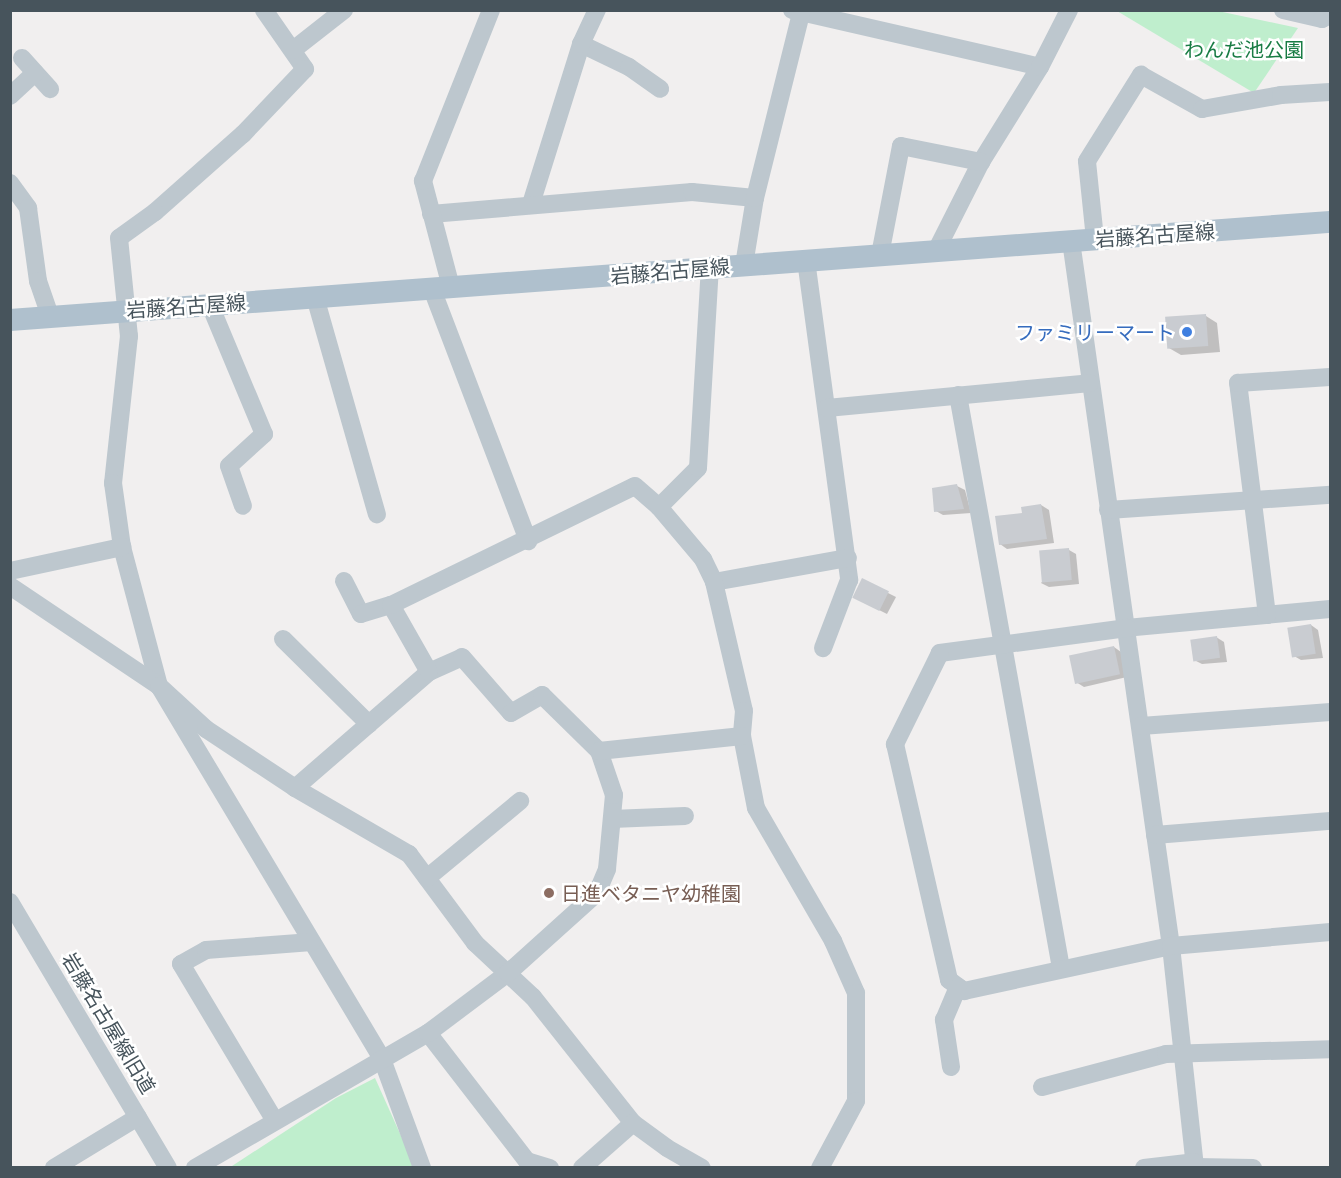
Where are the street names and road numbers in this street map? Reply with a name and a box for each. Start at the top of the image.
street label: 岩藤名古屋線 [1094,219,1216,251]
street label: 岩藤名古屋線 [609,254,731,288]
street label: 岩藤名古屋線 [125,290,247,322]
street label: 岩藤名古屋線旧道 [58,948,160,1098]

